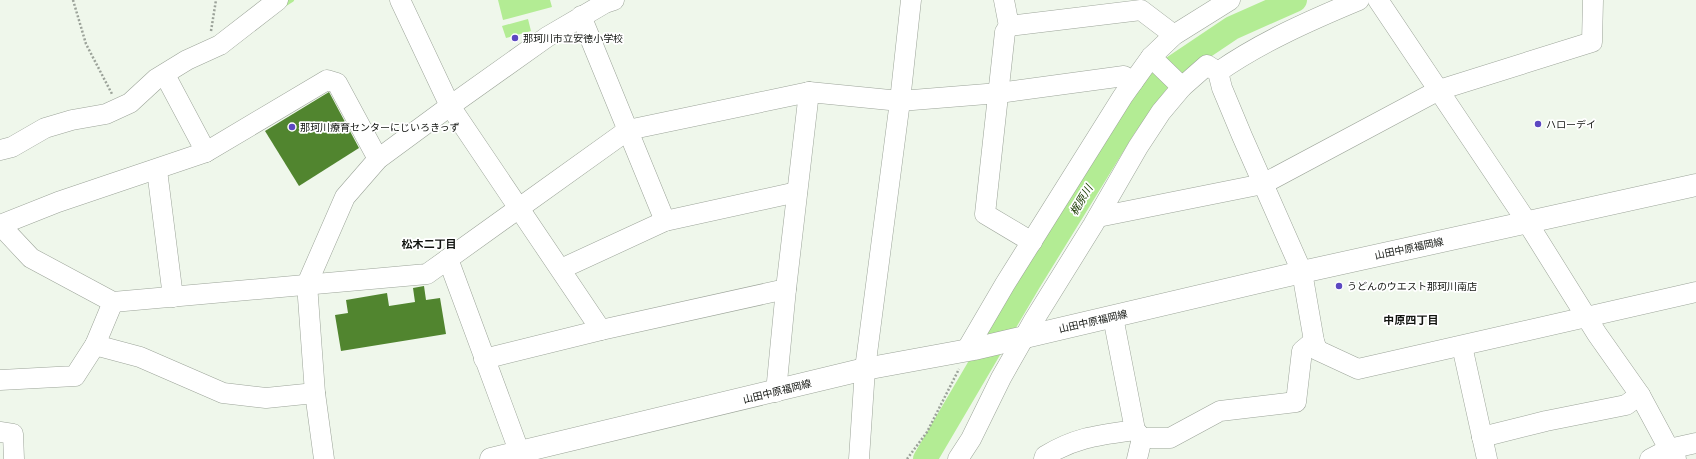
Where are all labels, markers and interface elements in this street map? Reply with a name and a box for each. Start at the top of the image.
marker: 那珂川市立安徳小学校 [510,33,520,43]
place label: 那珂川市立安徳小学校 [523,33,623,44]
marker: ハローデイ [1533,119,1543,129]
place label: ハローデイ [1546,119,1596,130]
marker: 那珂川療育センターにじいろきっず [287,122,297,132]
place label: 那珂川療育センターにじいろきっず [300,122,460,133]
water label: 梶原川 [1067,182,1096,218]
street label: 山田中原福岡線 [1374,236,1444,261]
district label: 松木二丁目 [402,238,457,251]
marker: うどんのウエスト那珂川南店 [1334,281,1344,291]
place label: うどんのウエスト那珂川南店 [1347,281,1477,292]
street label: 山田中原福岡線 [1058,308,1128,335]
district label: 中原四丁目 [1384,314,1439,327]
street label: 山田中原福岡線 [742,378,812,405]

